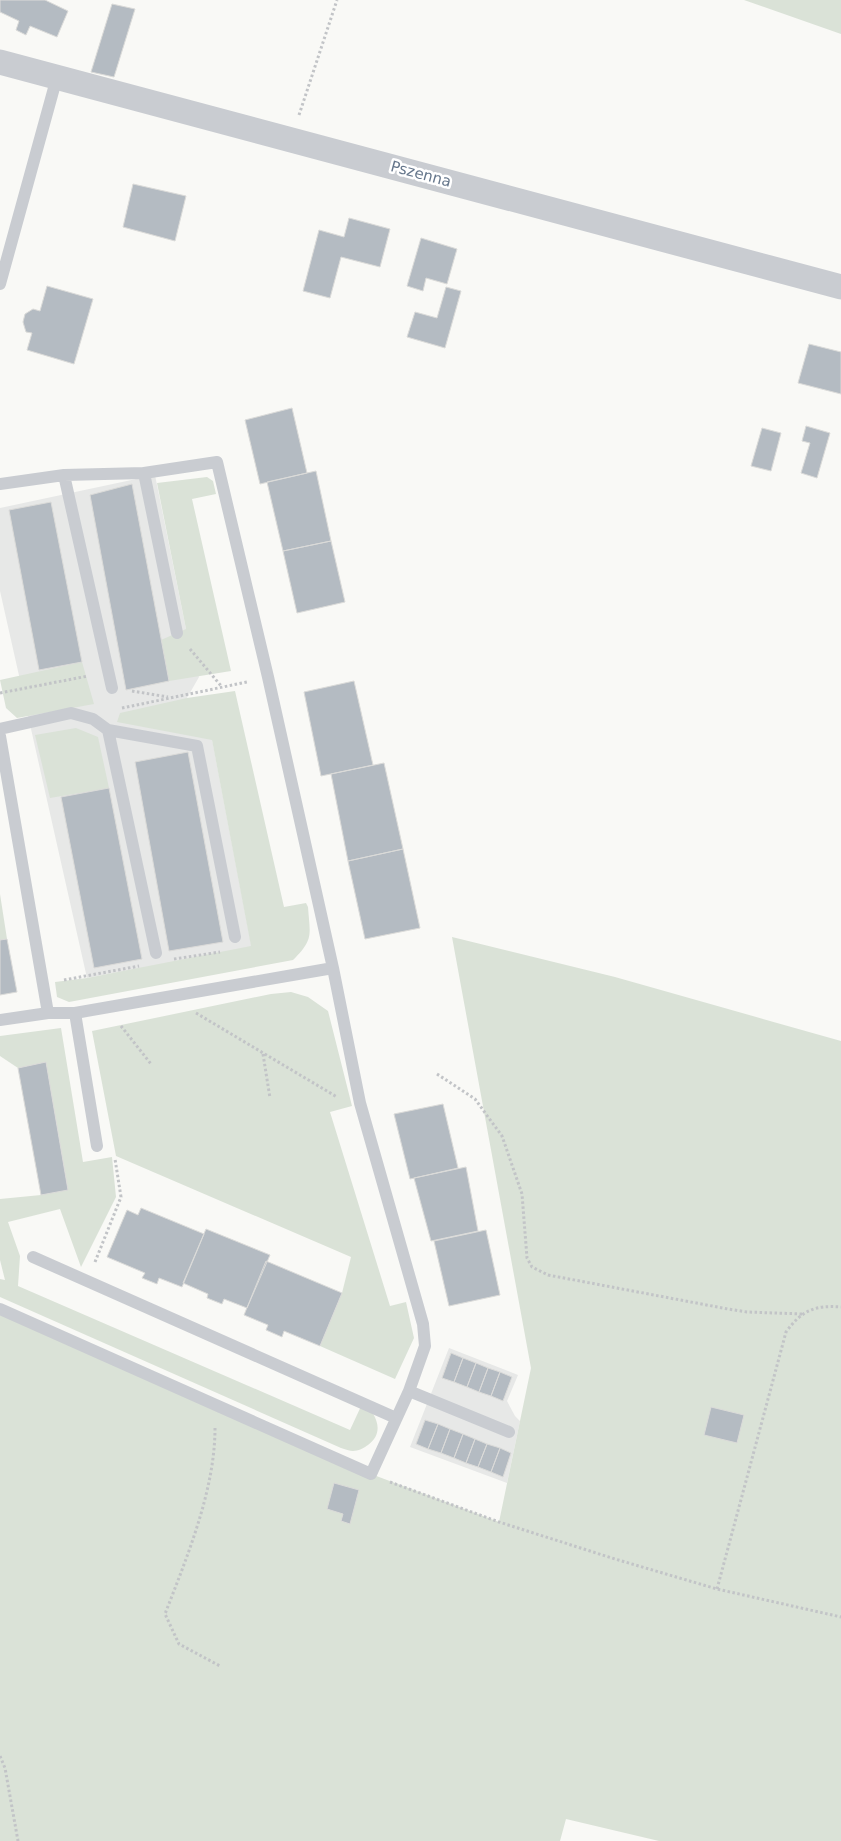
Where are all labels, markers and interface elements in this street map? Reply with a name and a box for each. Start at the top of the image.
street label: Pszenna [389,157,453,191]

